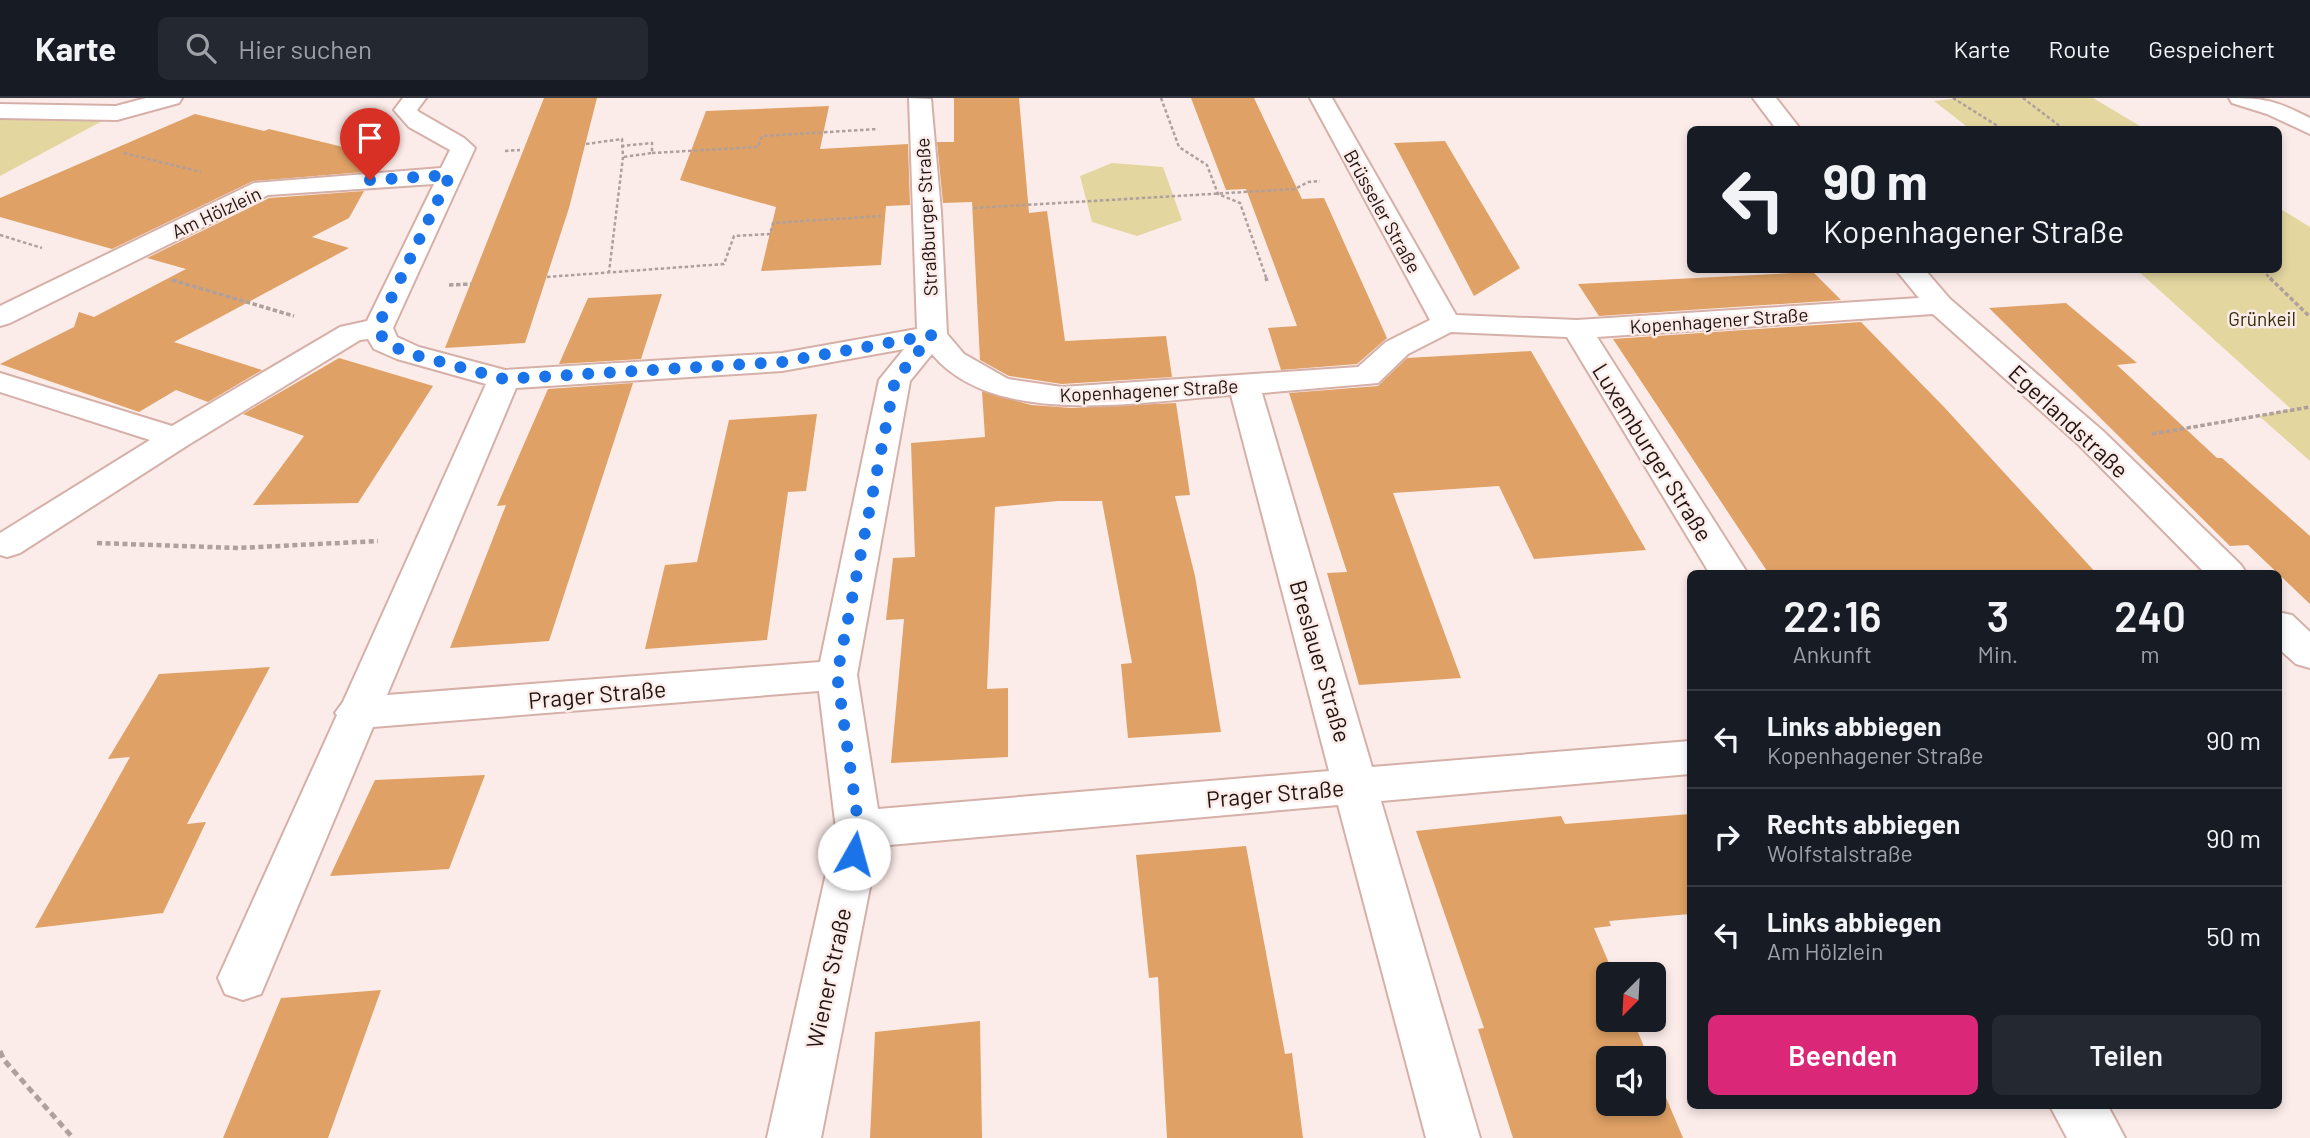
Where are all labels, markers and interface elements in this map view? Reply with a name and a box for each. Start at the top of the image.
search box [158,17,648,80]
text: Karte [35,28,116,68]
icon: search [182,29,220,67]
text: Hier suchen [238,33,372,64]
text: Karte [1953,34,2011,63]
text: Route [2049,34,2110,63]
text: Gespeichert [2148,34,2275,63]
pin [340,108,400,180]
icon: arrive [351,119,389,157]
street label: Straßburger Straße [910,137,942,297]
street label: Brüsseler Straße [1340,145,1426,277]
text: 90 m [1823,151,1928,210]
icon: left [1708,154,1799,245]
street label: Am Hölzlein [168,181,264,243]
text: Kopenhagener Straße [1823,211,2124,249]
street label: Kopenhagener Straße [1629,302,1809,338]
park label: Grünkeil [2228,307,2296,330]
street label: Luxemburger Straße [1587,358,1719,546]
street label: Egerlandstraße [2003,359,2135,483]
street label: Kopenhagener Straße [1059,374,1239,406]
street label: Breslauer Straße [1284,577,1358,745]
text: 22:16 [1783,590,1881,640]
text: 3 [1987,590,2009,640]
text: 240 [2114,590,2186,640]
text: Ankunft [1793,640,1872,668]
text: Min. [1978,640,2018,668]
text: m [2141,640,2160,668]
street label: Prager Straße [527,674,667,714]
text: Links abbiegen [1767,710,1941,741]
icon: left [1708,720,1746,758]
text: 90 m [2206,724,2261,755]
text: Kopenhagener Straße [1767,741,1984,769]
street label: Prager Straße [1205,773,1345,813]
text: Rechts abbiegen [1767,808,1960,839]
position arrow [817,817,891,891]
icon: right [1708,818,1746,856]
text: 90 m [2206,822,2261,853]
text: Wolfstalstraße [1767,839,1913,867]
street label: Wiener Straße [799,905,857,1051]
text: Links abbiegen [1767,906,1941,937]
icon: left [1708,916,1746,954]
text: 50 m [2206,920,2261,951]
text: Am Hölzlein [1767,937,1883,965]
north arrow [1596,962,1666,1032]
map controls [1596,962,1666,1116]
button: Beenden [1708,1015,1978,1095]
button: Teilen [1992,1015,2261,1095]
button: sound [1596,1046,1666,1116]

